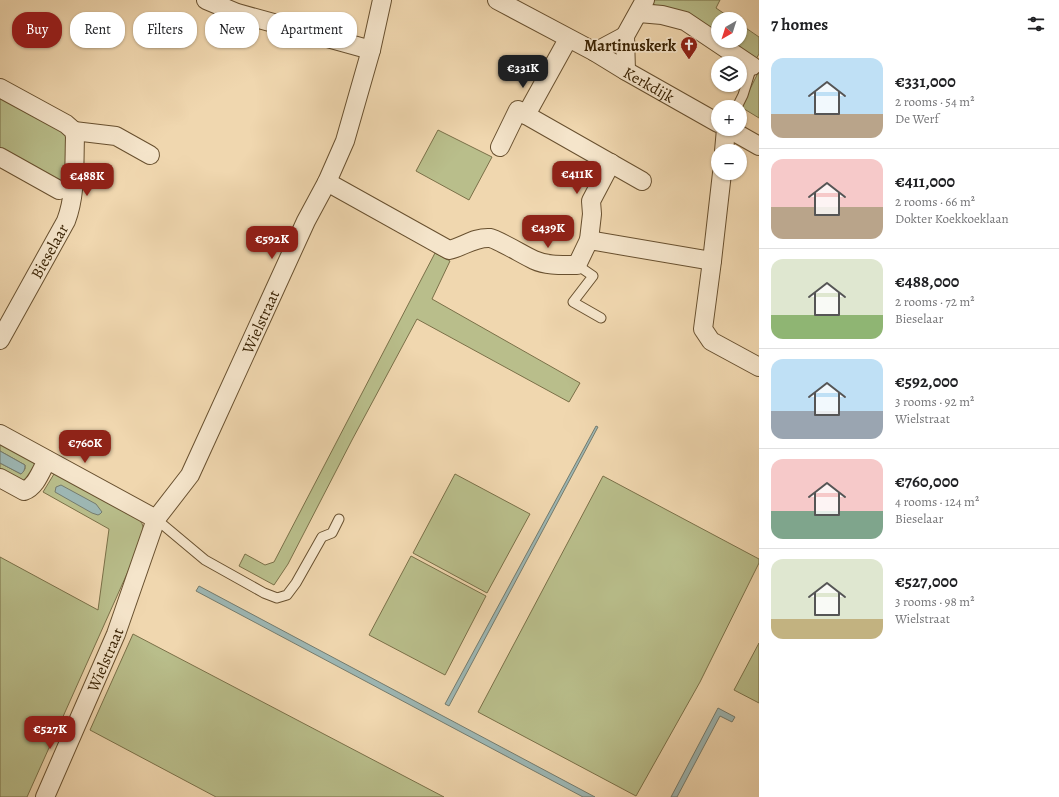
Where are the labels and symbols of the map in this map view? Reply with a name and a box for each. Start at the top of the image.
north arrow [711,12,747,48]
place label: Martinuskerk [584,35,677,57]
church icon: Martinuskerk [679,35,699,60]
pin: €331K [495,55,551,89]
street label: Kerkdijk [619,62,678,108]
pin: €411K [549,161,605,195]
pin: €488K [59,163,115,197]
pin: €439K [520,215,576,249]
street label: Bieselaar [26,220,74,283]
pin: €592K [244,226,300,260]
street label: Wielstraat [237,286,285,358]
pin: €760K [57,430,113,464]
street label: Wielstraat [82,625,129,696]
pin: €527K [22,716,78,750]

